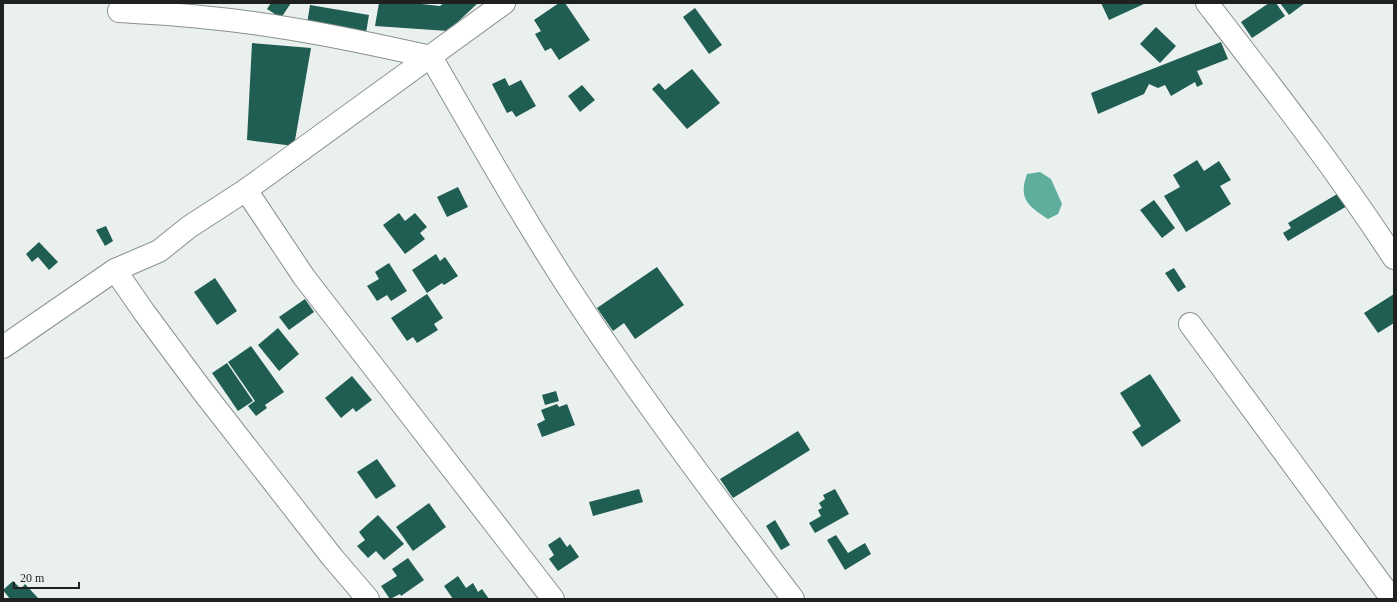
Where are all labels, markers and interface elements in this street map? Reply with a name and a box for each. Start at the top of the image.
scale bar [14,564,79,590]
text: 20 m [20,571,45,585]

